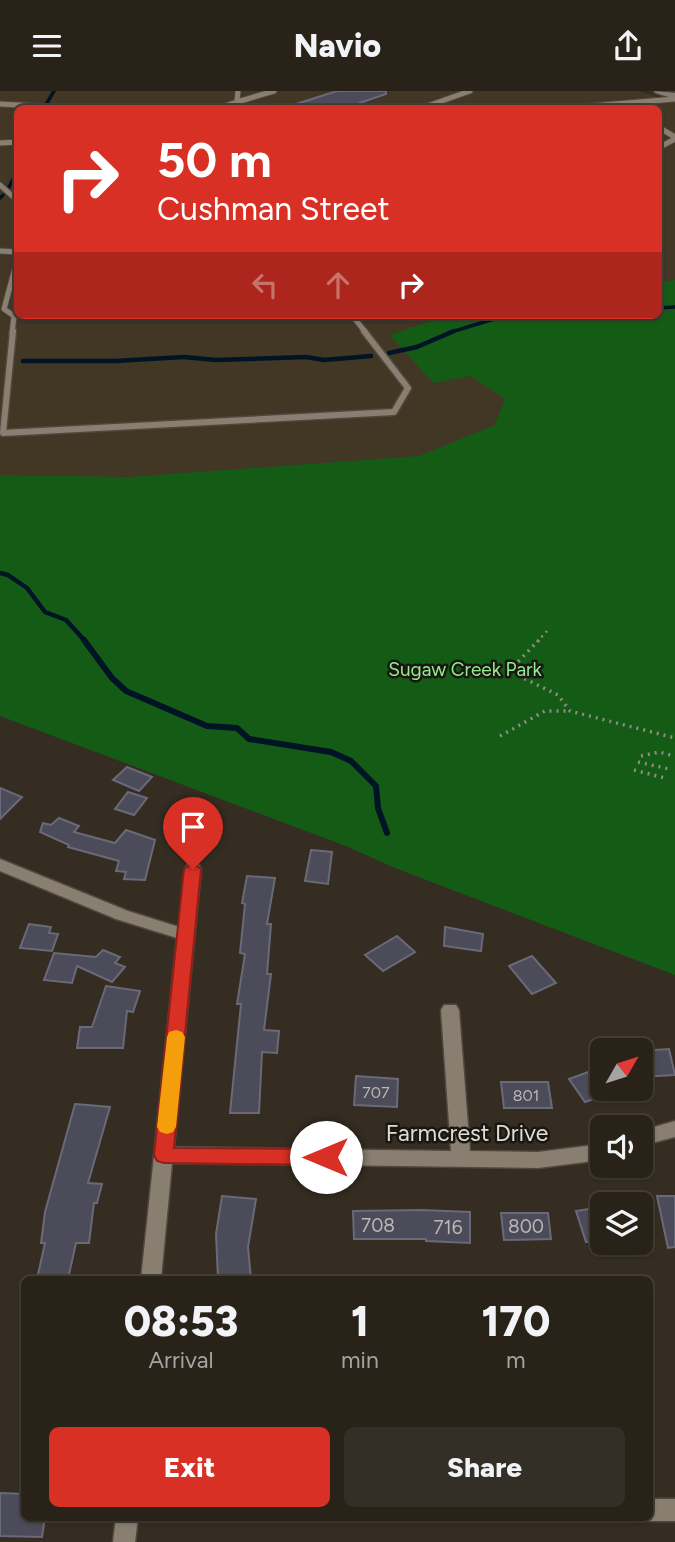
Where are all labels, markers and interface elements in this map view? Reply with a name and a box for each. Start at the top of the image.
icon: menu [28,27,66,65]
text: Navio [294,27,381,65]
icon: share [609,27,647,65]
text: 50 m [157,130,272,189]
icon: right [42,133,133,224]
text: Cushman Street [157,190,390,228]
icon: left [246,266,284,304]
icon: ahead [319,266,357,304]
icon: right [392,266,430,304]
park label: Sugaw Creek Park [388,658,543,681]
pin [163,797,223,869]
icon: arrive [174,808,212,846]
north arrow [590,1038,653,1101]
map controls [590,1038,653,1255]
house number: 707 [362,1083,390,1102]
house number: 801 [513,1086,539,1105]
button: sound [590,1115,653,1178]
street label: Farmcrest Drive [386,1119,548,1147]
position arrow [289,1120,363,1194]
button: layers [590,1192,653,1255]
house number: 708 [361,1214,395,1237]
house number: 800 [508,1215,544,1238]
house number: 716 [434,1216,463,1239]
text: 08:53 [124,1296,238,1347]
text: 1 [351,1296,369,1347]
text: 170 [481,1296,550,1347]
text: Arrival [149,1346,213,1374]
text: min [341,1346,379,1374]
text: m [506,1346,526,1374]
button: Exit [49,1427,330,1507]
button: Share [344,1427,625,1507]

